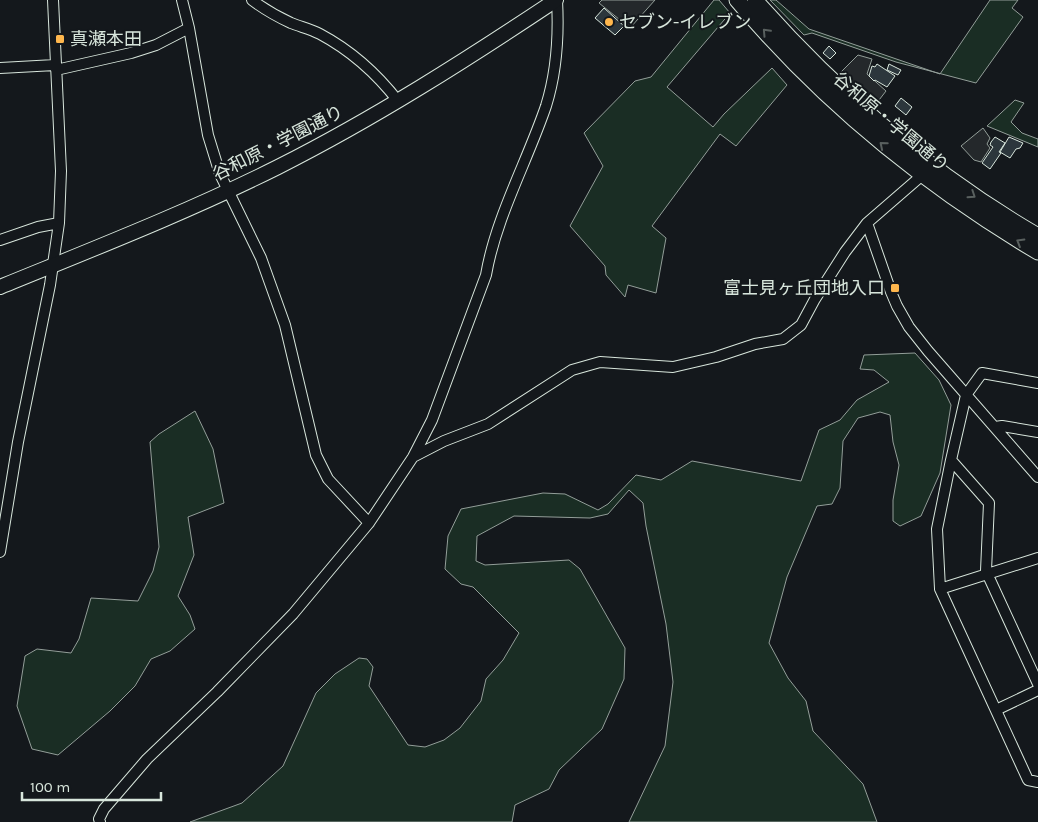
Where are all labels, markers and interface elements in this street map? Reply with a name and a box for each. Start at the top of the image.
place label: セブン-イレブン [619,11,751,33]
marker: セブン-イレブン [603,16,615,28]
place label: 真瀬本田 [70,28,142,50]
one-way arrow [763,29,772,38]
marker: 真瀬本田 [54,33,66,45]
street label: 谷和原・学園通り [829,67,953,177]
street label: 谷和原・学園通り [209,101,347,185]
one-way arrow [880,141,889,150]
one-way arrow [967,188,976,198]
one-way arrow [1017,238,1026,248]
place label: 富士見ヶ丘団地入口 [723,277,885,299]
marker: 富士見ヶ丘団地入口 [889,282,901,294]
scale bar [22,770,161,802]
text: 100 m [30,778,70,796]

